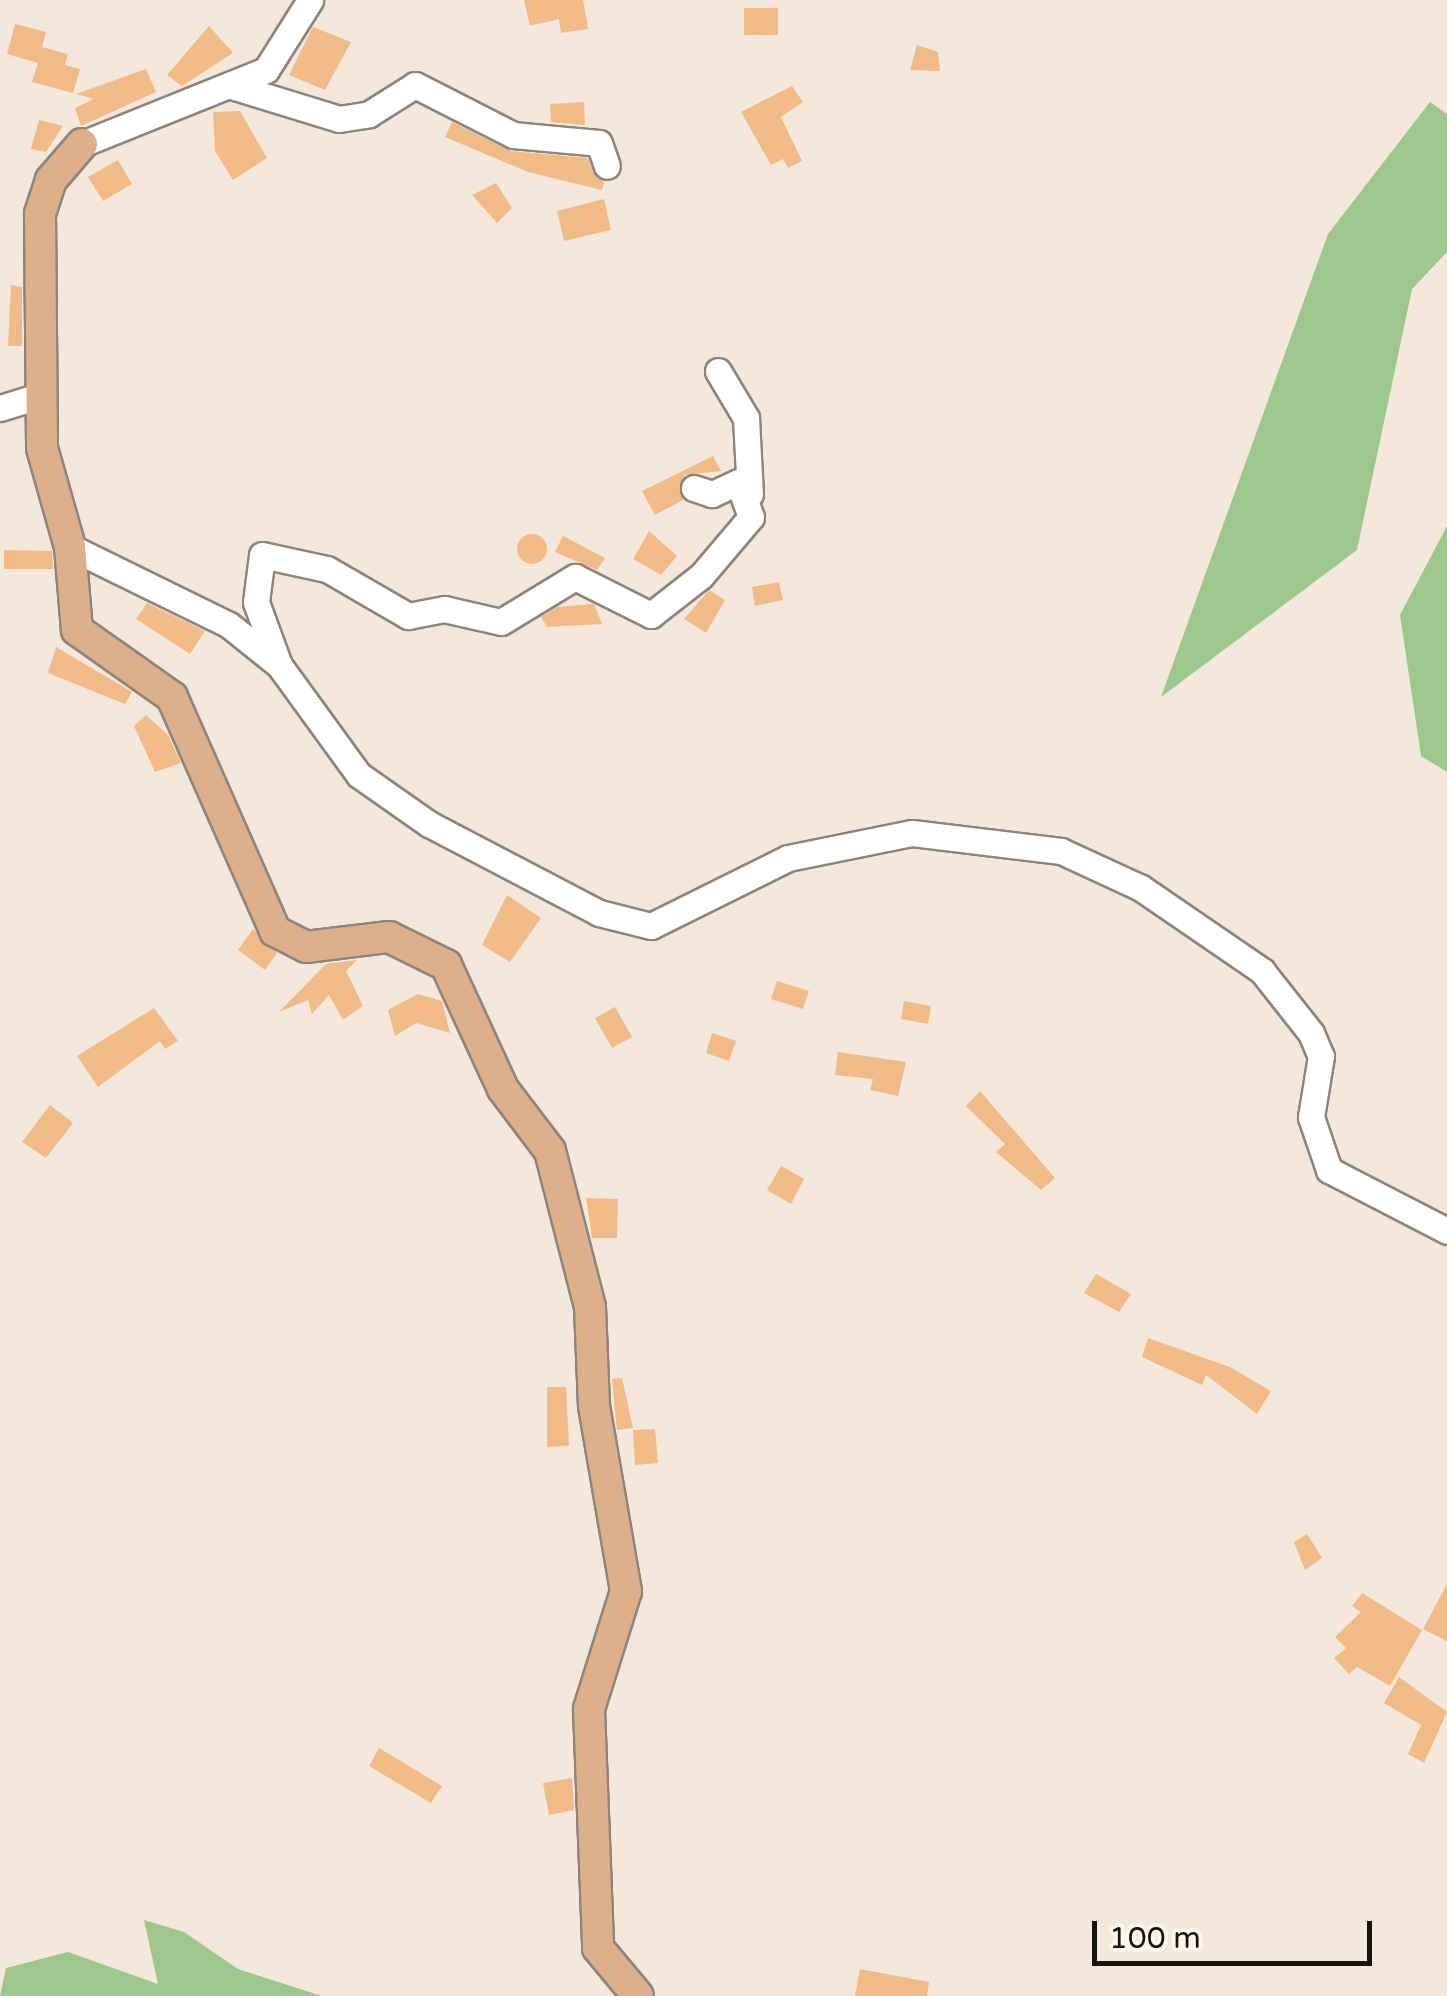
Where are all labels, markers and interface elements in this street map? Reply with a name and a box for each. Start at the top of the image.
scale bar [1097,1901,1377,1963]
text: 100 m [1109,1920,1201,1957]

